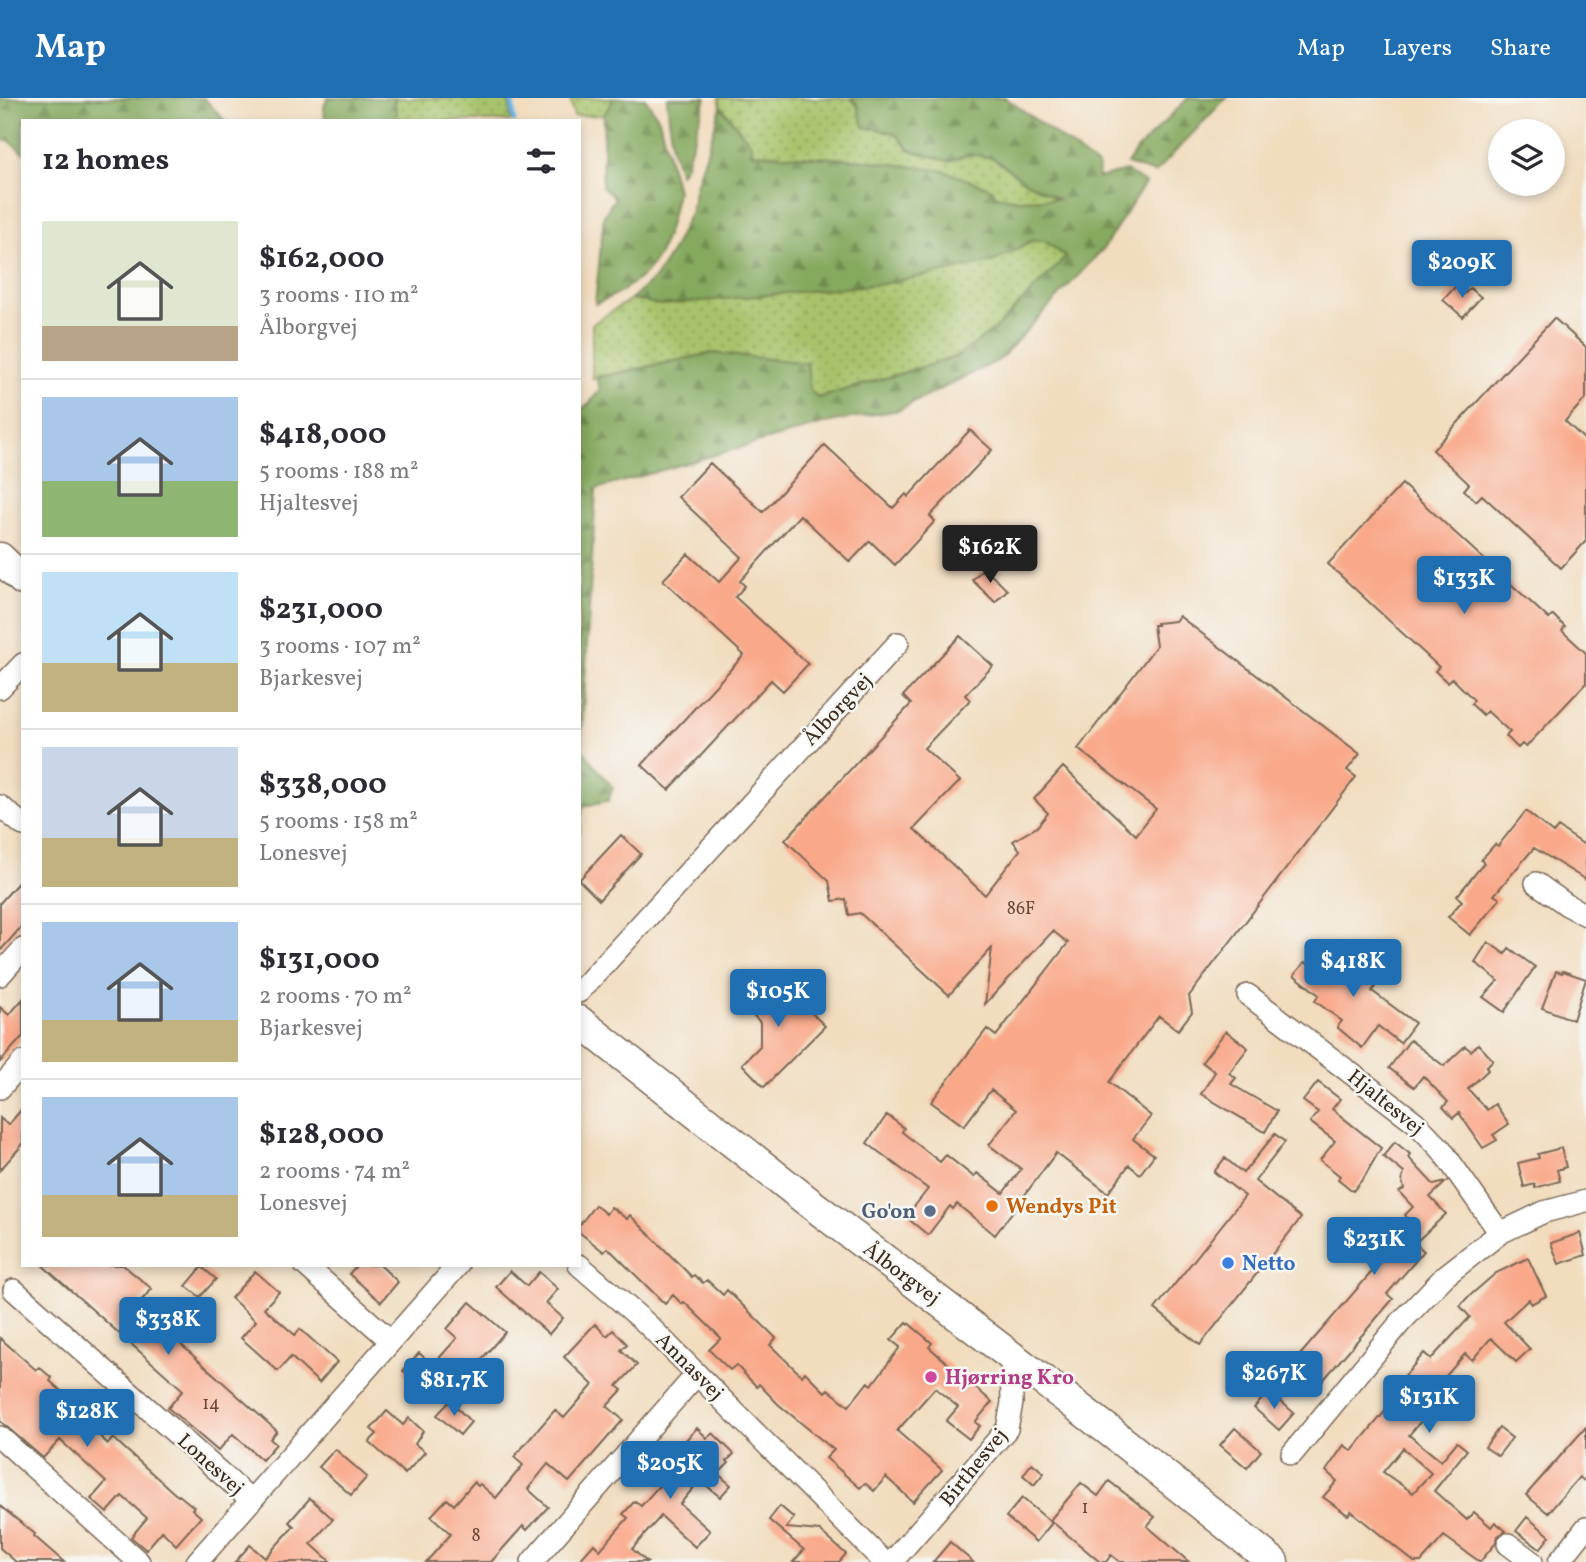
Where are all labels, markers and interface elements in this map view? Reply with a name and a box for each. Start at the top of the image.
text: Map [35,26,106,72]
text: Map [1297,32,1345,66]
text: Layers [1383,32,1452,66]
text: Share [1490,32,1551,66]
map controls [1488,119,1565,196]
button: layers [1488,119,1565,196]
text: 12 homes [42,140,169,182]
icon: filters [522,142,560,180]
text: $162,000 [259,238,385,280]
pin: $209K [1413,240,1511,300]
text: $209K [1428,247,1496,279]
icon: home [98,249,182,333]
text: 3 rooms · 110 m² [259,280,419,312]
text: Ålborgvej [259,312,358,344]
text: $418,000 [259,414,387,456]
icon: home [98,425,182,509]
text: 5 rooms · 188 m² [259,456,418,488]
text: Hjaltesvej [259,488,359,520]
pin: $162K [941,526,1039,585]
text: $162K [958,532,1022,564]
pin: $133K [1415,556,1513,616]
text: $133K [1433,563,1495,595]
text: $231,000 [259,589,383,631]
icon: home [98,600,182,684]
text: 3 rooms · 107 m² [259,631,421,663]
text: Bjarkesvej [259,663,363,695]
street label: Ålborgvej [797,667,879,753]
text: $338,000 [259,764,387,806]
icon: home [98,775,182,859]
text: 5 rooms · 158 m² [259,806,418,838]
text: Lonesvej [259,838,347,870]
house number: 86F [1007,897,1035,922]
text: $131,000 [259,939,380,981]
pin: $418K [1304,940,1402,999]
text: $418K [1320,946,1386,978]
icon: home [98,950,182,1034]
pin: $105K [729,970,827,1029]
text: $105K [746,976,810,1008]
text: 2 rooms · 70 m² [259,981,412,1013]
text: Bjarkesvej [259,1013,363,1045]
street label: Hjaltesvej [1341,1063,1430,1143]
text: $128,000 [259,1114,384,1156]
icon: home [98,1125,182,1209]
text: 2 rooms · 74 m² [259,1156,410,1188]
text: Lonesvej [259,1188,347,1220]
place label: Wendys Pit [1006,1193,1117,1222]
place label: Go'on [861,1198,916,1227]
marker: Wendys Pit [984,1198,1000,1214]
marker: Go'on [922,1203,938,1219]
pin: $231K [1325,1218,1423,1277]
text: $231K [1343,1224,1405,1256]
street label: Ålborgvej [856,1236,946,1313]
place label: Netto [1242,1250,1296,1279]
marker: Netto [1220,1255,1236,1271]
pin: $338K [119,1298,217,1357]
text: $338K [135,1304,201,1336]
street label: Annasvej [648,1327,729,1408]
pin: $267K [1225,1352,1323,1411]
pin: $81.7K [397,1358,511,1418]
text: $267K [1241,1358,1307,1390]
place label: Hjørring Kro [945,1364,1074,1393]
text: $81.7K [420,1365,488,1397]
marker: Hjørring Kro [923,1369,939,1385]
pin: $131K [1380,1376,1478,1435]
text: $131K [1399,1382,1459,1414]
pin: $128K [38,1390,136,1449]
house number: 14 [202,1392,220,1417]
text: $128K [55,1396,119,1428]
street label: Birthesvej [934,1423,1015,1513]
street label: Lonesvej [170,1427,250,1503]
pin: $205K [621,1442,719,1501]
text: $205K [637,1448,703,1480]
house number: 1 [1082,1496,1088,1521]
house number: 8 [471,1524,481,1549]

